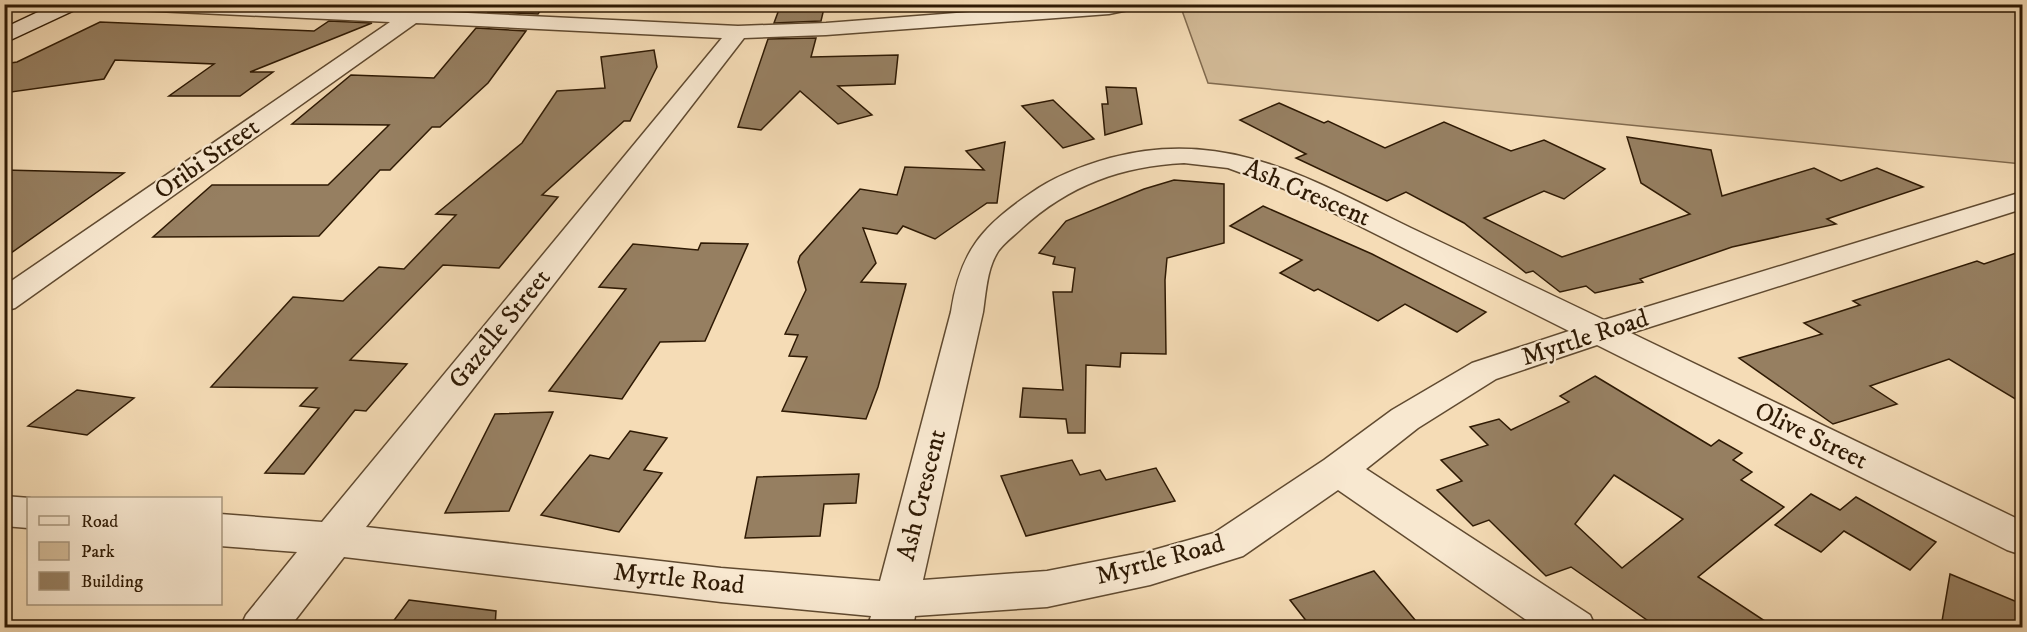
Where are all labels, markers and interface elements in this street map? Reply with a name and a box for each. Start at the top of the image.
street label: Oribi Street [148,111,266,207]
street label: Ash Crescent [1239,152,1375,234]
street label: Gazelle Street [442,262,558,396]
street label: Myrtle Road [1517,302,1653,374]
street label: Olive Street [1749,394,1873,478]
street label: Ash Crescent [890,426,954,564]
legend [27,497,222,605]
text: Road [81,511,118,533]
street label: Myrtle Road [1092,527,1228,593]
text: Park [81,541,115,563]
street label: Myrtle Road [612,556,746,602]
text: Building [81,571,143,593]

